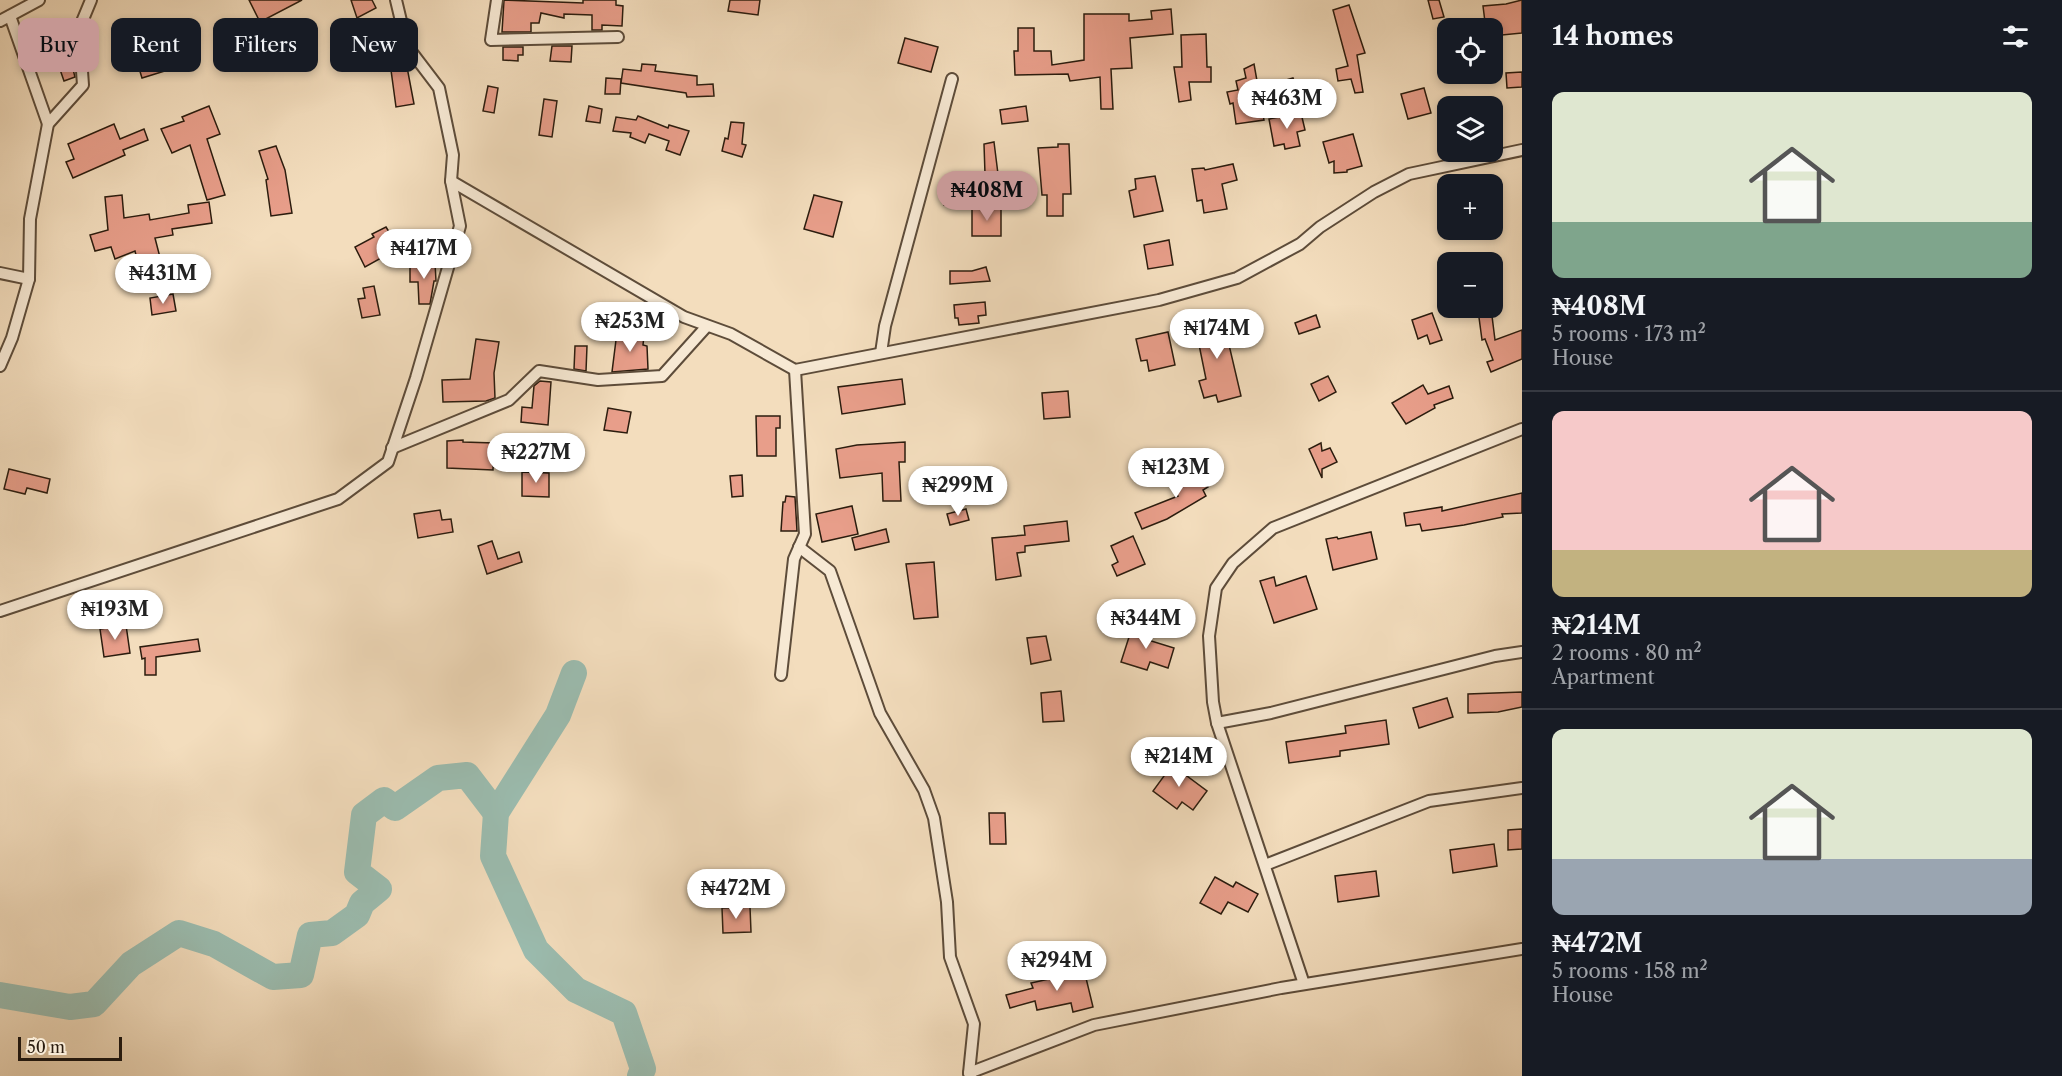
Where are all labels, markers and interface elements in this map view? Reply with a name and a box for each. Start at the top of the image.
chip: Buy [18,18,99,72]
chip: Rent [111,18,201,72]
chip: Filters [213,18,318,72]
chip: New [330,18,418,72]
map controls [1437,18,1503,318]
button: locate [1437,18,1503,84]
text: 14 homes [1552,20,1674,52]
icon: filters [1999,20,2032,53]
pin: ₦463M [1245,79,1329,130]
text: ₦463M [1252,86,1322,110]
button: layers [1437,96,1503,162]
icon: home [1738,131,1846,239]
pin: ₦408M [945,171,1029,222]
button: + [1437,174,1503,240]
text: ₦408M [951,178,1023,202]
pin: ₦417M [382,229,466,280]
text: ₦417M [391,236,457,260]
button: − [1437,252,1503,318]
pin: ₦431M [121,254,205,305]
text: ₦431M [129,261,197,285]
text: ₦408M [1552,290,1646,322]
pin: ₦253M [588,302,672,353]
text: ₦253M [595,309,665,333]
pin: ₦174M [1175,309,1259,360]
text: ₦174M [1184,316,1250,340]
text: 5 rooms · 173 m² [1552,322,1706,346]
text: House [1552,346,1613,370]
pin: ₦227M [494,433,578,484]
text: ₦227M [501,440,571,464]
pin: ₦123M [1134,448,1218,499]
icon: home [1738,450,1846,558]
text: ₦123M [1142,455,1210,479]
pin: ₦299M [916,466,1000,517]
text: ₦299M [922,473,994,497]
pin: ₦193M [73,590,157,641]
text: ₦193M [81,597,149,621]
pin: ₦344M [1104,599,1188,650]
text: ₦344M [1111,606,1181,630]
text: ₦214M [1552,609,1641,641]
text: 2 rooms · 80 m² [1552,641,1702,665]
text: Apartment [1552,665,1655,689]
pin: ₦214M [1137,737,1221,788]
text: ₦214M [1145,744,1213,768]
icon: home [1738,768,1846,876]
pin: ₦472M [694,869,778,920]
text: ₦472M [701,876,771,900]
text: ₦472M [1552,927,1643,959]
pin: ₦294M [1015,941,1099,992]
text: ₦294M [1021,948,1093,972]
text: 5 rooms · 158 m² [1552,959,1708,983]
text: House [1552,983,1613,1007]
scale bar [18,1034,122,1062]
text: 50 m [27,1037,65,1057]

